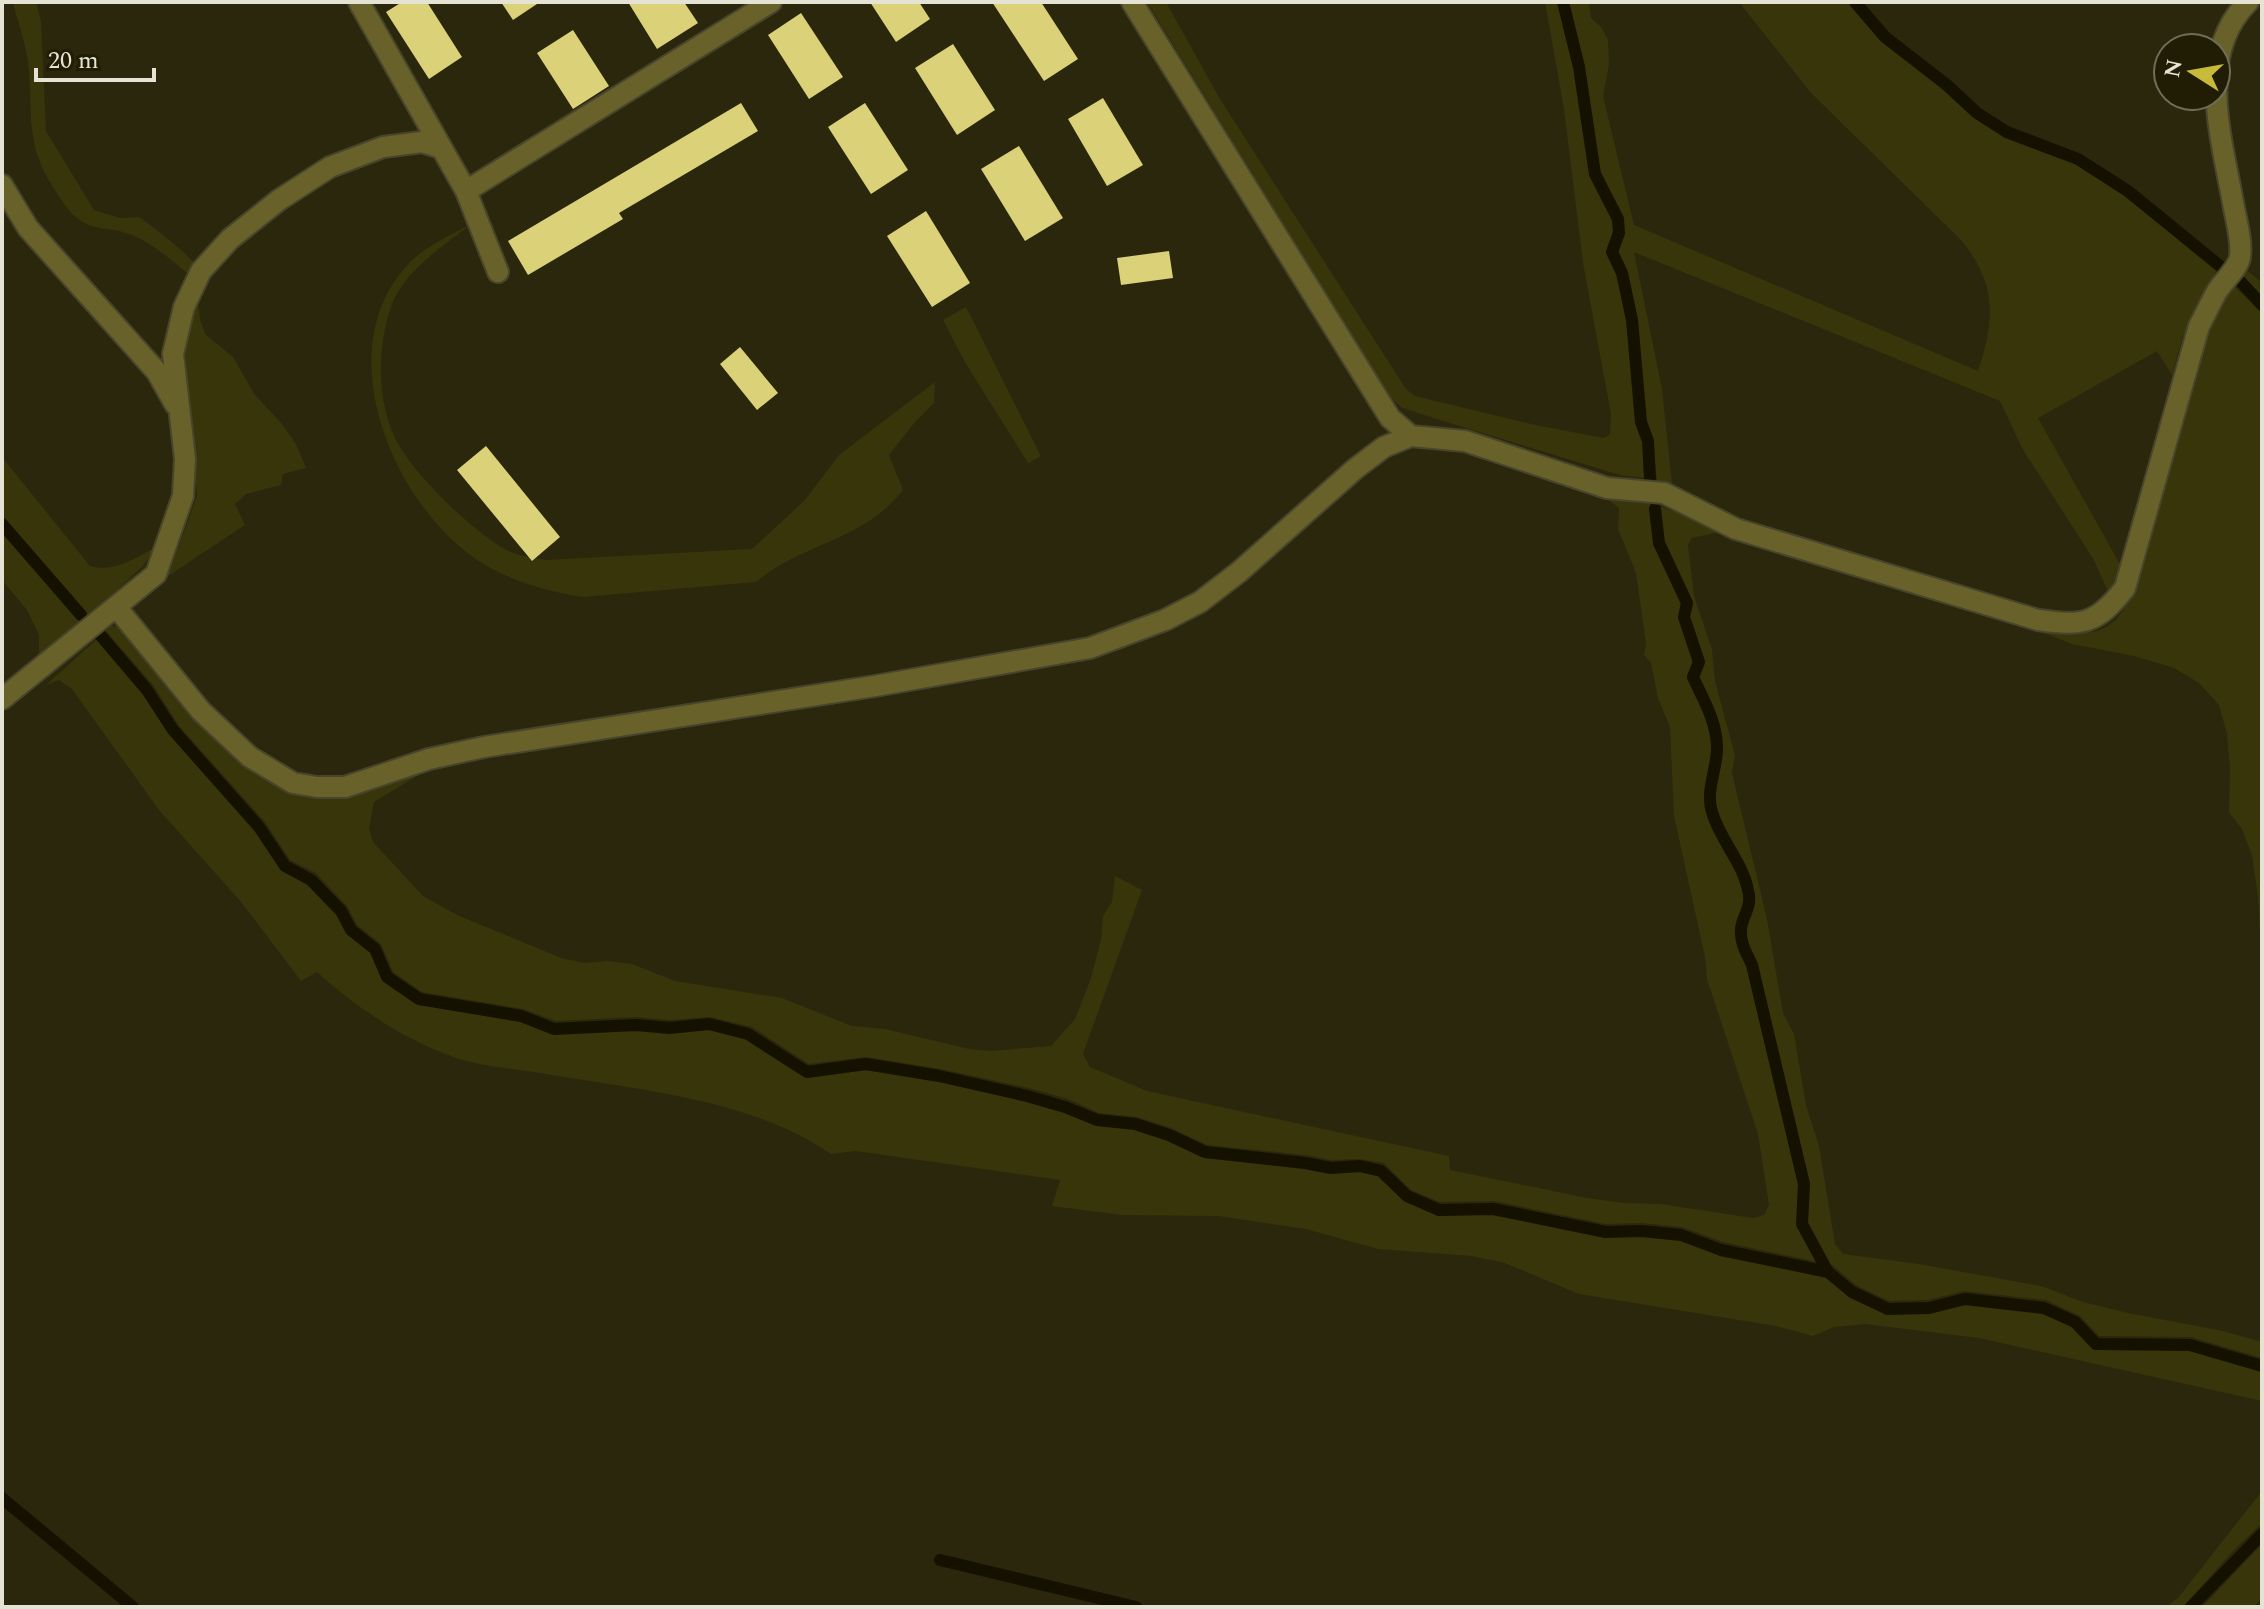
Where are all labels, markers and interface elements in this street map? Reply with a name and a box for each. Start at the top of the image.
scale bar [36,32,154,82]
north arrow [2152,32,2232,112]
text: 20 m [48,43,99,79]
text: N [2156,56,2192,80]

